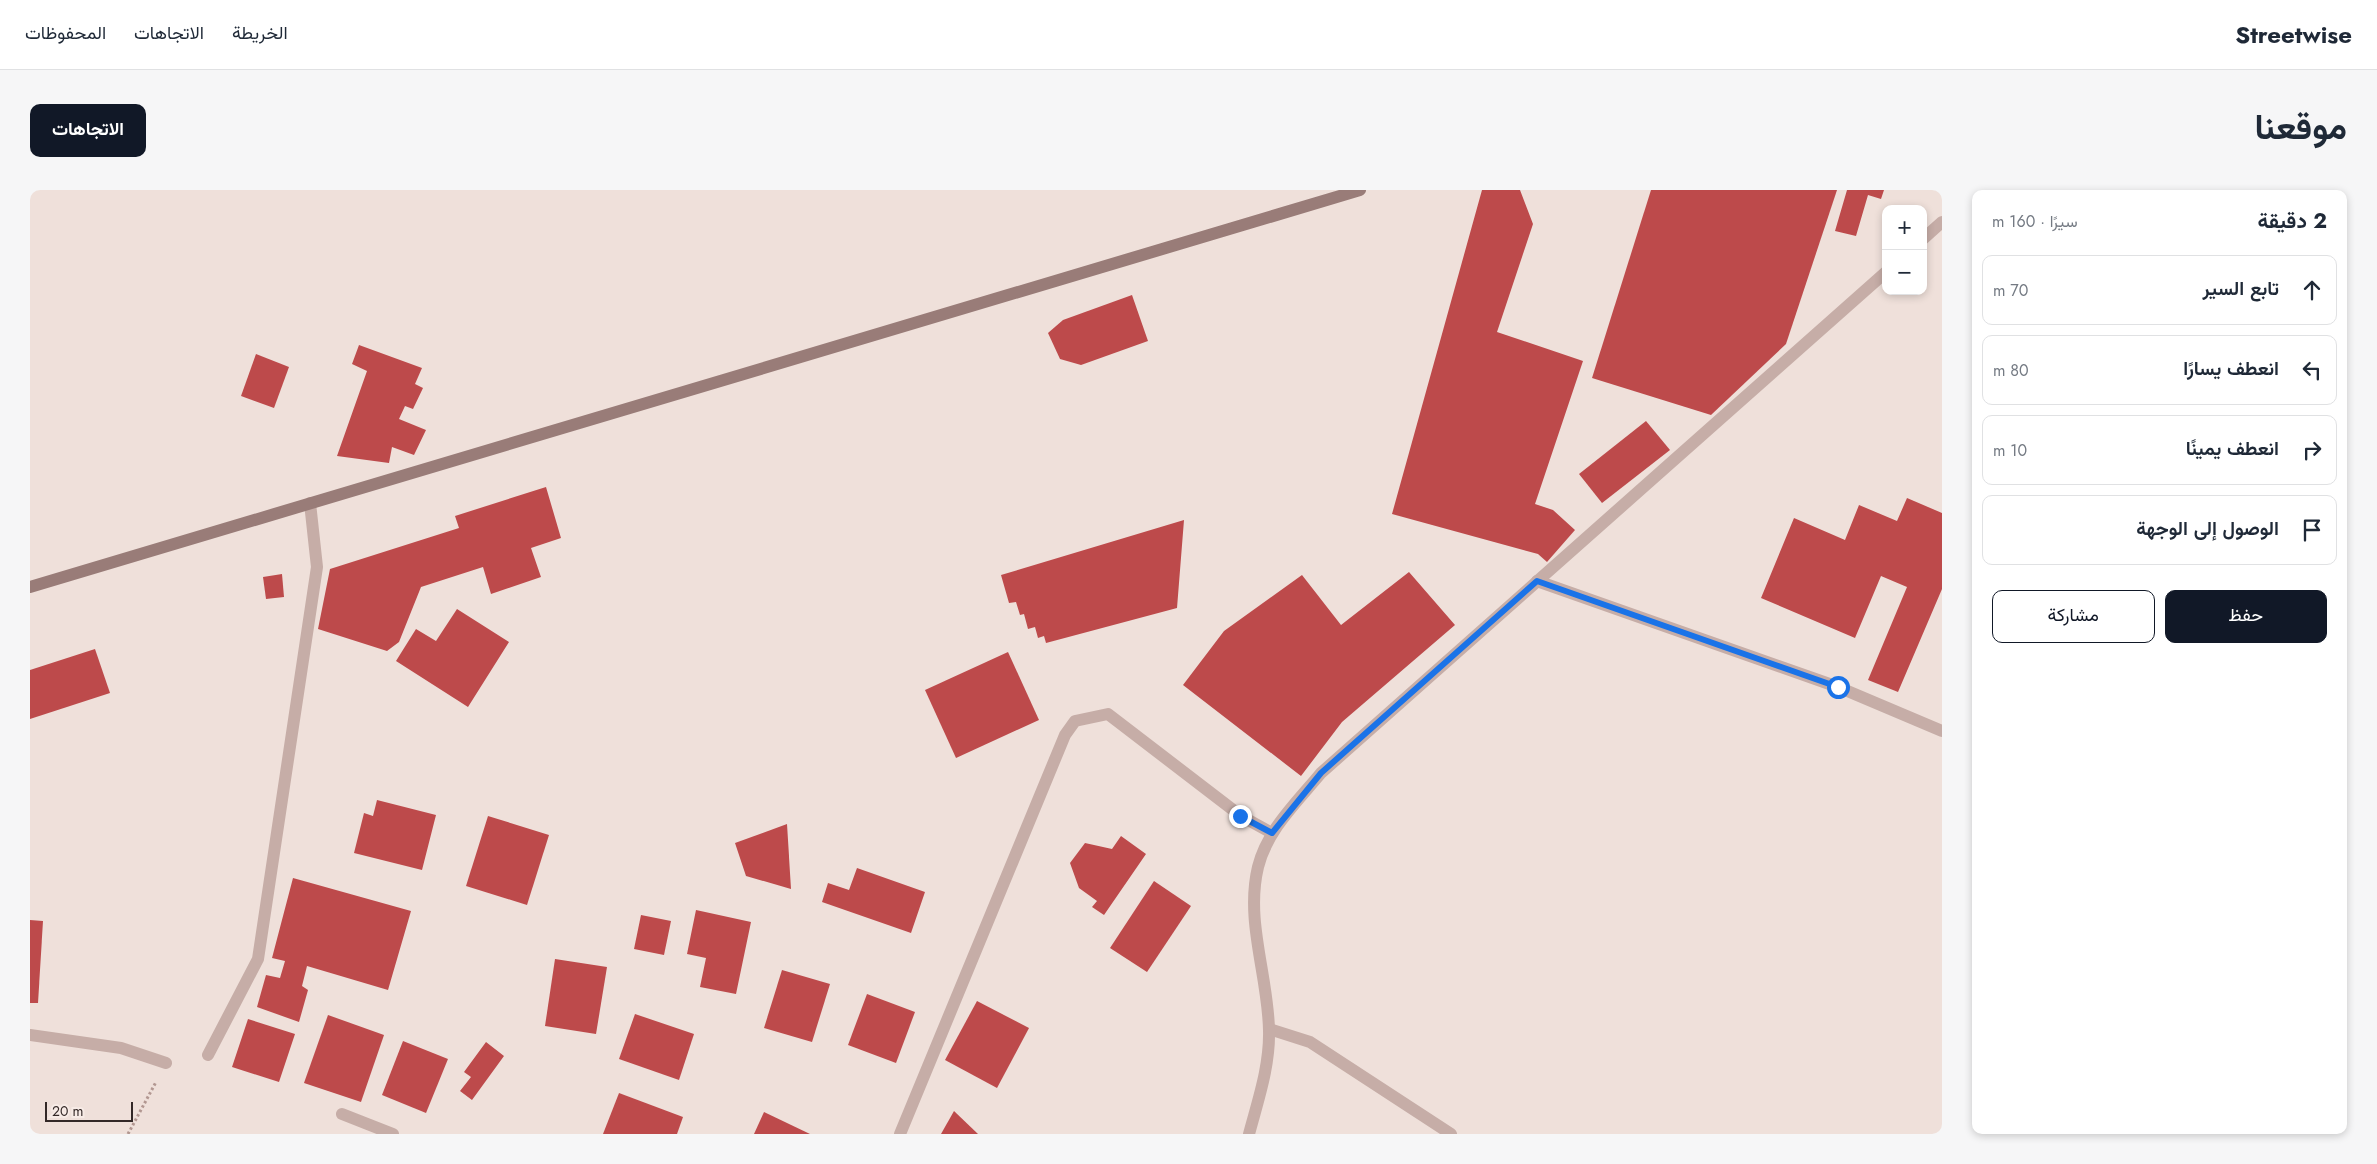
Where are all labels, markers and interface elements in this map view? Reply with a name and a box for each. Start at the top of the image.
text: Streetwise [2235,17,2352,52]
text: المحفوظات [25,20,106,46]
text: الاتجاهات [134,20,204,46]
text: الخريطة [232,20,288,46]
text: موقعنا [2254,102,2347,152]
button: الاتجاهات [30,104,146,157]
map controls [1882,205,1927,295]
button: + [1882,205,1927,250]
text: 2 دقيقة [2257,206,2327,236]
text: سيرًا · 160 m [1992,210,2078,233]
button: − [1882,250,1927,295]
text: تابع السير [2202,275,2279,302]
icon: ahead [2298,276,2326,304]
text: 70 m [1993,279,2028,302]
text: انعطف يسارًا [2183,355,2279,382]
icon: left [2298,356,2326,384]
text: 80 m [1993,359,2029,382]
text: انعطف يمينًا [2186,435,2279,462]
icon: right [2298,436,2326,464]
text: 10 m [1993,439,2027,462]
text: الوصول إلى الوجهة [2136,515,2279,542]
icon: arrive [2298,516,2326,544]
button: مشاركة [1992,590,2155,643]
button: حفظ [2165,590,2327,643]
route start [1827,676,1850,699]
route end [1229,805,1252,828]
scale bar [45,1099,132,1122]
text: 20 m [52,1101,84,1121]

